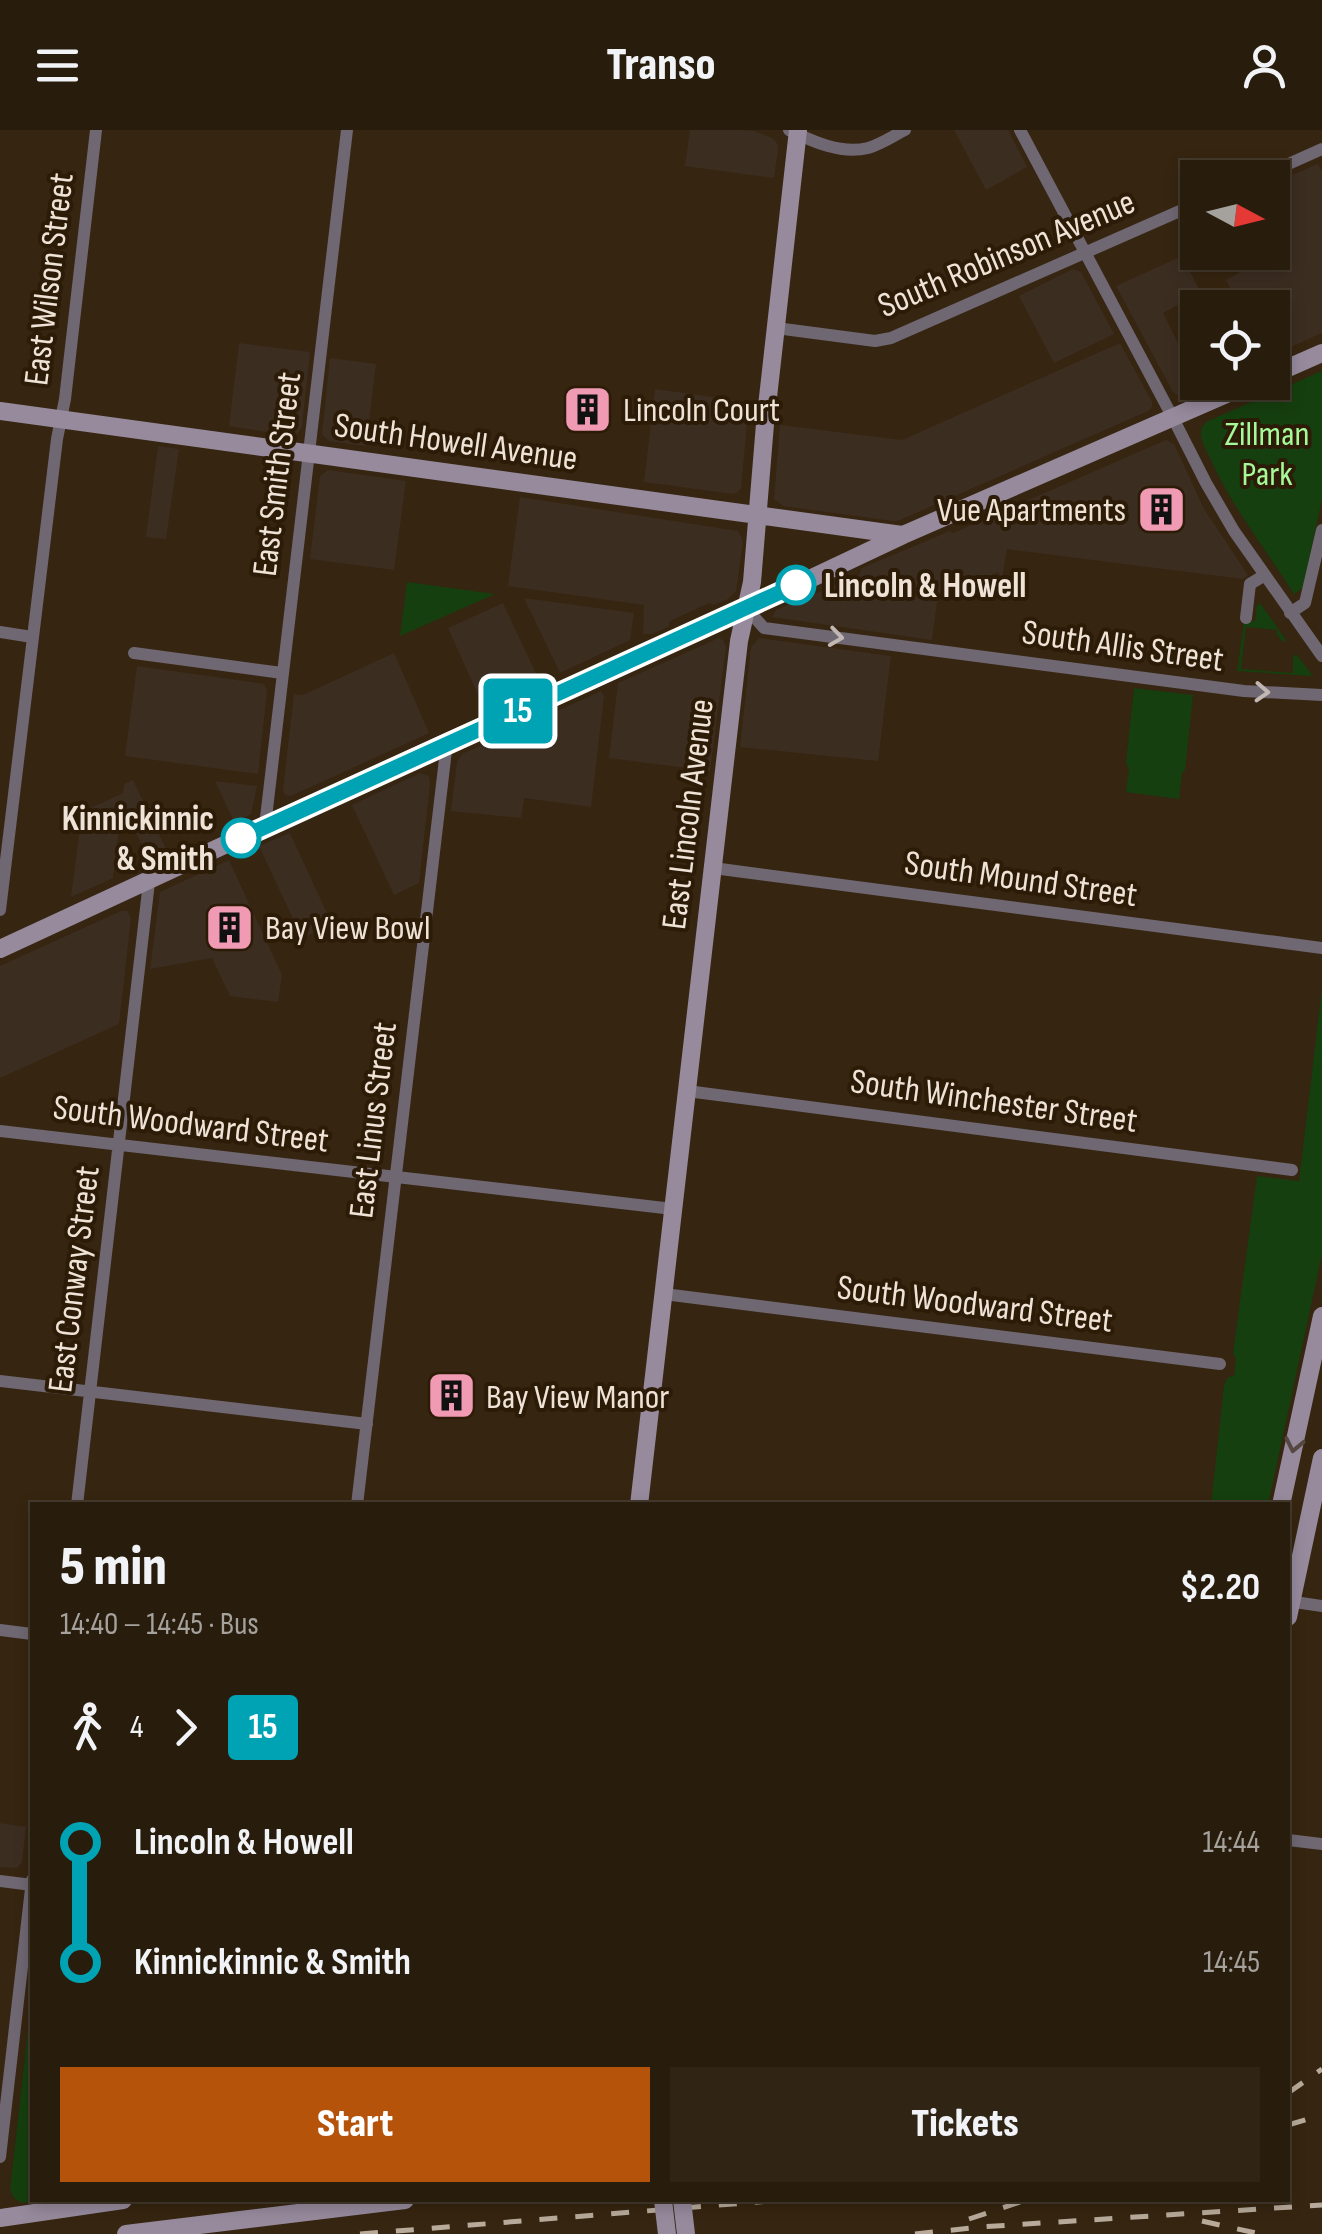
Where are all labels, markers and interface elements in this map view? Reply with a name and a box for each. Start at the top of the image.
icon: menu [30,38,85,93]
text: Transo [607,38,715,93]
icon: person [1237,38,1292,93]
north arrow [1180,160,1290,270]
map controls [1180,160,1290,400]
street label: East Wilson Street [15,171,84,388]
street label: South Robinson Avenue [872,181,1141,328]
button: locate [1180,290,1290,400]
street label: East Smith Street [244,370,311,579]
building icon: Lincoln Court [562,383,614,435]
place label: Lincoln Court [623,389,780,432]
street label: South Howell Avenue [331,404,580,481]
park label: Zillman Park [1225,413,1309,496]
building icon: Vue Apartments [1135,483,1187,535]
place label: Vue Apartments [937,489,1126,532]
place label: Lincoln & Howell [824,565,1026,608]
marker: Lincoln & Howell [777,566,815,604]
street label: South Allis Street [1019,611,1226,682]
one-way arrow [827,626,844,647]
line badge: 15 [473,678,563,744]
one-way arrow [1254,681,1270,702]
text: 15 [503,690,533,733]
street label: East Lincoln Avenue [653,697,724,932]
place label: Kinnickinnic & Smith [62,798,214,881]
marker: Kinnickinnic & Smith [222,819,260,857]
street label: South Mound Street [902,842,1140,917]
building icon: Bay View Bowl [204,901,256,953]
place label: Bay View Bowl [265,907,431,950]
street label: East Linus Street [340,1020,407,1221]
street label: South Winchester Street [848,1060,1140,1143]
street label: South Woodward Street [51,1086,331,1163]
street label: East Conway Street [39,1164,110,1395]
street label: South Woodward Street [835,1266,1115,1343]
building icon: Bay View Manor [425,1370,477,1422]
place label: Bay View Manor [486,1376,669,1419]
one-way arrow [1285,1436,1306,1453]
text: 5 min [60,1534,167,1601]
text: $2.20 [1180,1565,1260,1610]
text: 14:40 – 14:45 · Bus [60,1605,259,1644]
icon: walk [60,1700,115,1755]
icon: forward [158,1700,213,1755]
text: 15 [248,1706,278,1749]
text: 4 [130,1708,143,1747]
text: Lincoln & Howell [134,1820,354,1865]
text: 14:44 [1202,1823,1260,1862]
text: Kinnickinnic & Smith [134,1940,411,1985]
text: 14:45 [1203,1943,1260,1982]
button: Start [60,2067,650,2182]
button: Tickets [670,2067,1260,2182]

